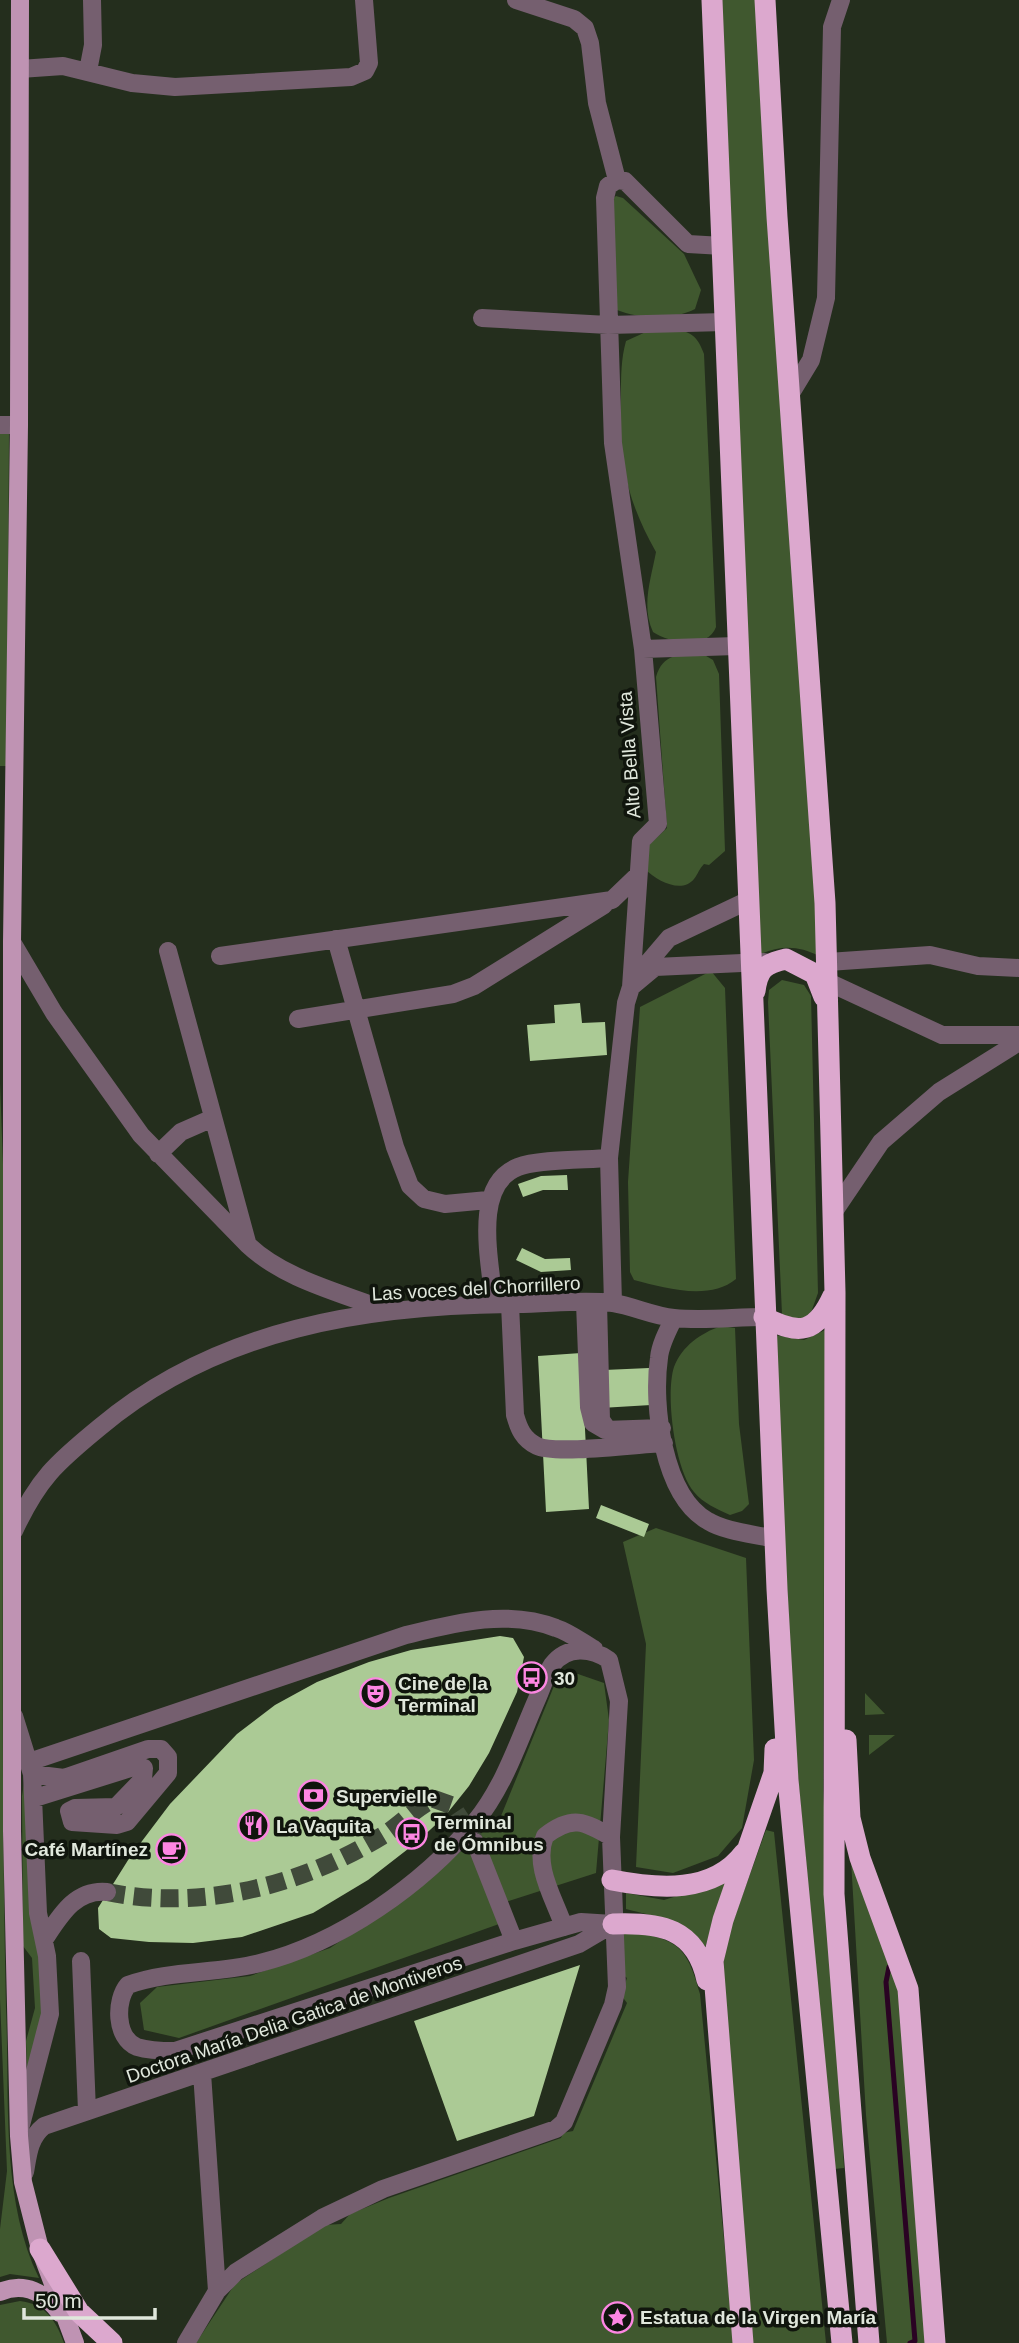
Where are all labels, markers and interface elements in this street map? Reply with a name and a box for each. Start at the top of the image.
street label: Alto Bella Vista [615,690,644,819]
street label: Las voces del Chorrillero [371,1273,581,1304]
bus stop icon: 30 [514,1661,548,1695]
place label: 30 [554,1668,575,1689]
place label: Cine de la Terminal [398,1673,488,1716]
theatre icon: Cine de la Terminal [358,1677,392,1711]
bank icon: Supervielle [296,1779,330,1813]
place label: Supervielle [336,1786,437,1807]
restaurant icon: La Vaquita [236,1809,270,1843]
place label: Terminal de Ómnibus [434,1812,544,1855]
place label: La Vaquita [276,1816,371,1837]
bus stop icon: Terminal de Ómnibus [394,1816,428,1850]
cafe icon: Café Martínez [154,1832,188,1866]
place label: Café Martínez [24,1839,148,1860]
street label: Doctora María Delia Gatica de Montiveros [123,1952,465,2087]
scale bar [24,2276,156,2320]
text: 50 m [35,2289,82,2312]
place icon: Estatua de la Virgen María [600,2300,634,2334]
place label: Estatua de la Virgen María [640,2307,877,2328]

